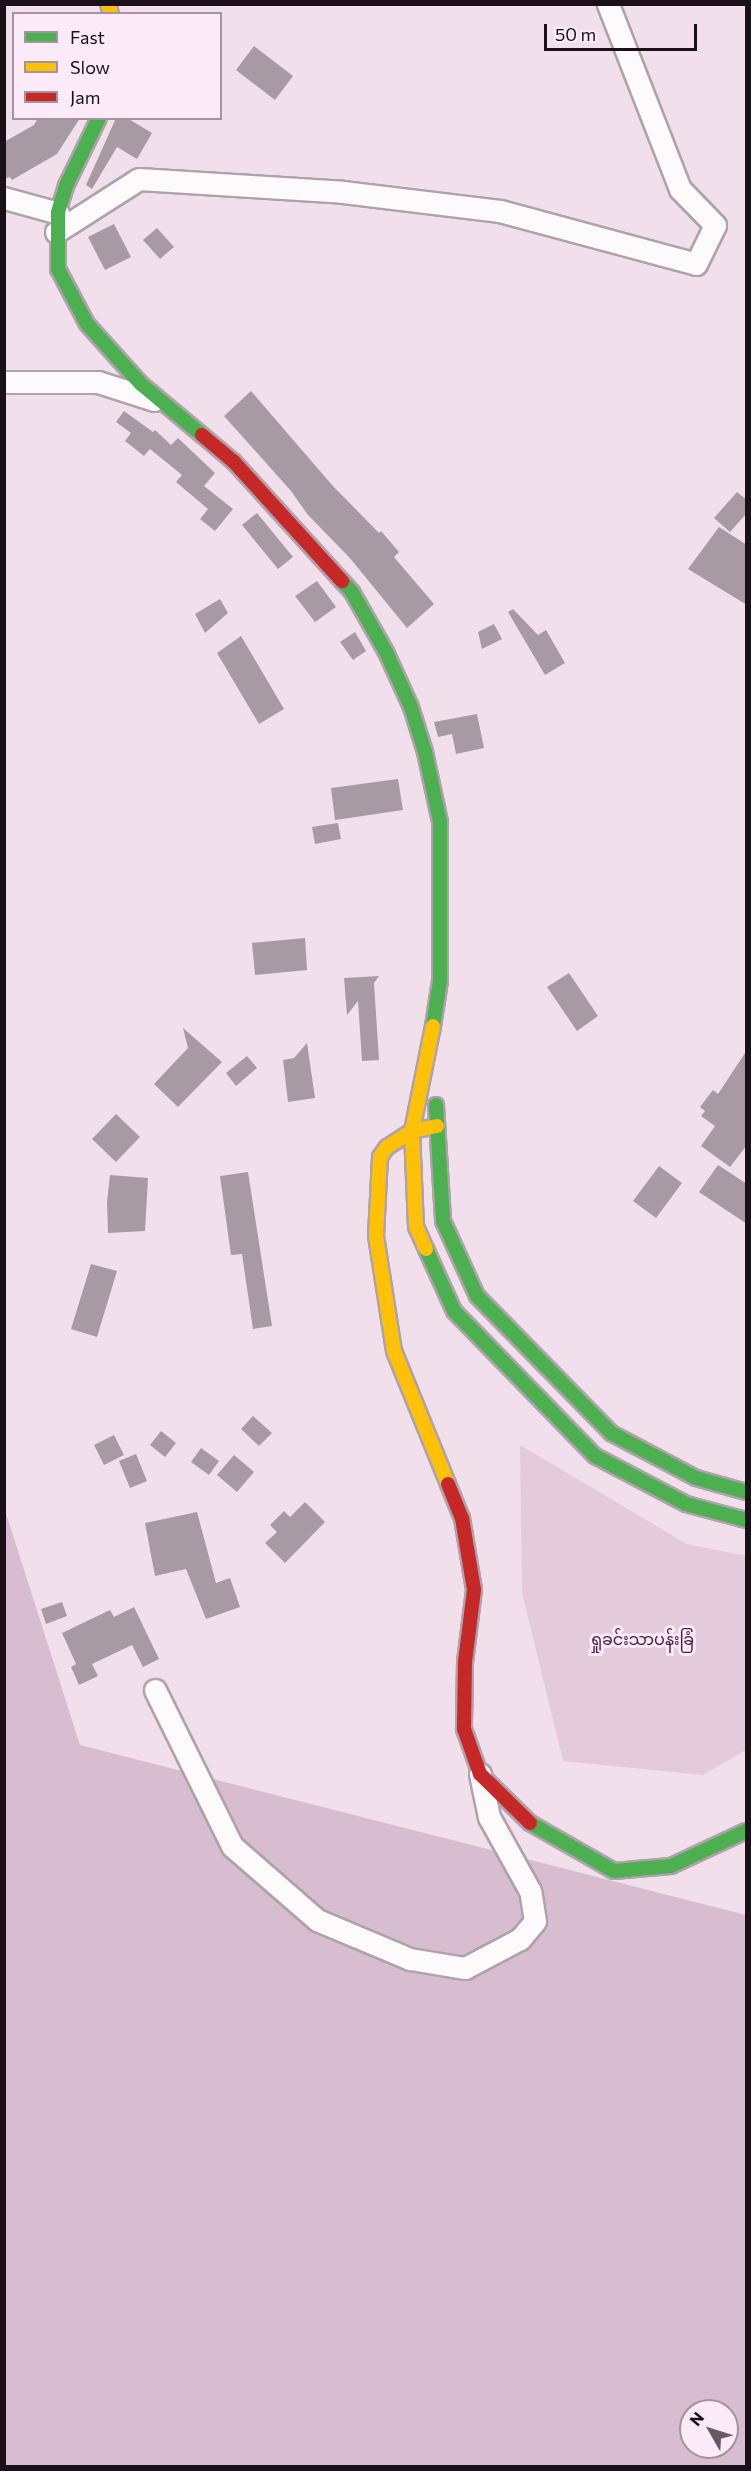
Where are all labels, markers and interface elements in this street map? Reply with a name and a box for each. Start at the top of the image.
legend [12,12,222,120]
scale bar [547,12,700,50]
text: 50 m [555,23,596,45]
text: Fast [70,26,105,48]
text: Slow [70,56,110,78]
text: Jam [70,86,100,108]
park label: ရှုခင်းသာပန်းခြံ [590,1629,694,1649]
north arrow [679,2399,739,2459]
text: N [685,2408,707,2429]

